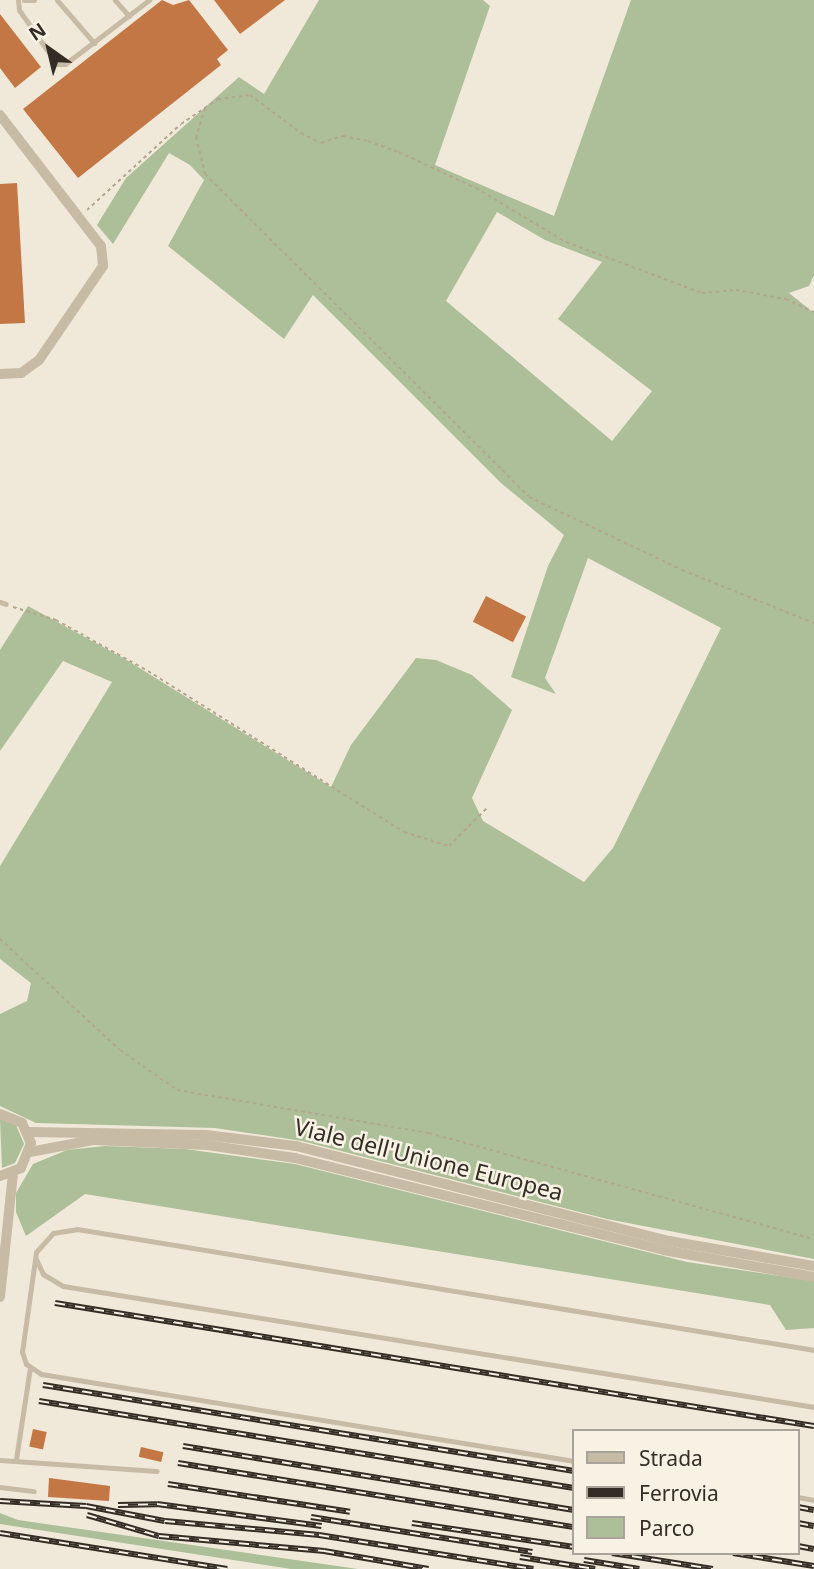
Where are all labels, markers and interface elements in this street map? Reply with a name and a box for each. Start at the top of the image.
north arrow [14,14,84,84]
text: N [24,16,51,47]
street label: Viale dell'Unione Europea [292,1112,566,1206]
legend [572,1429,800,1555]
text: Strada [639,1444,703,1472]
text: Ferrovia [639,1479,719,1507]
text: Parco [639,1514,695,1542]

